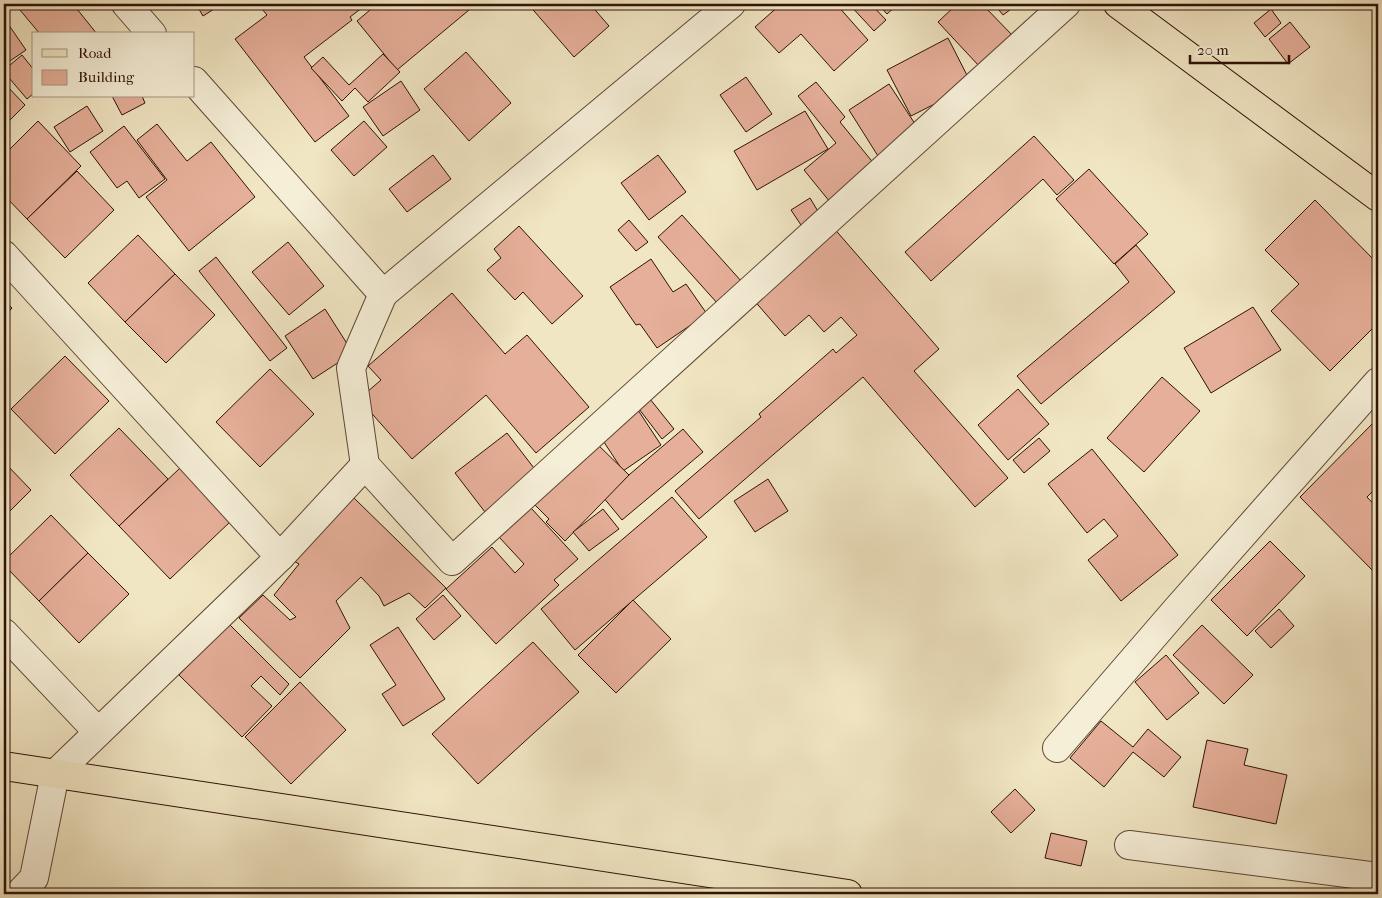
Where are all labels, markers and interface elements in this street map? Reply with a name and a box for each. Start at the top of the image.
legend [32,32,195,98]
scale bar [1190,32,1288,64]
text: 20 m [1197,41,1229,59]
text: Road [78,44,112,62]
text: Building [78,68,135,86]

